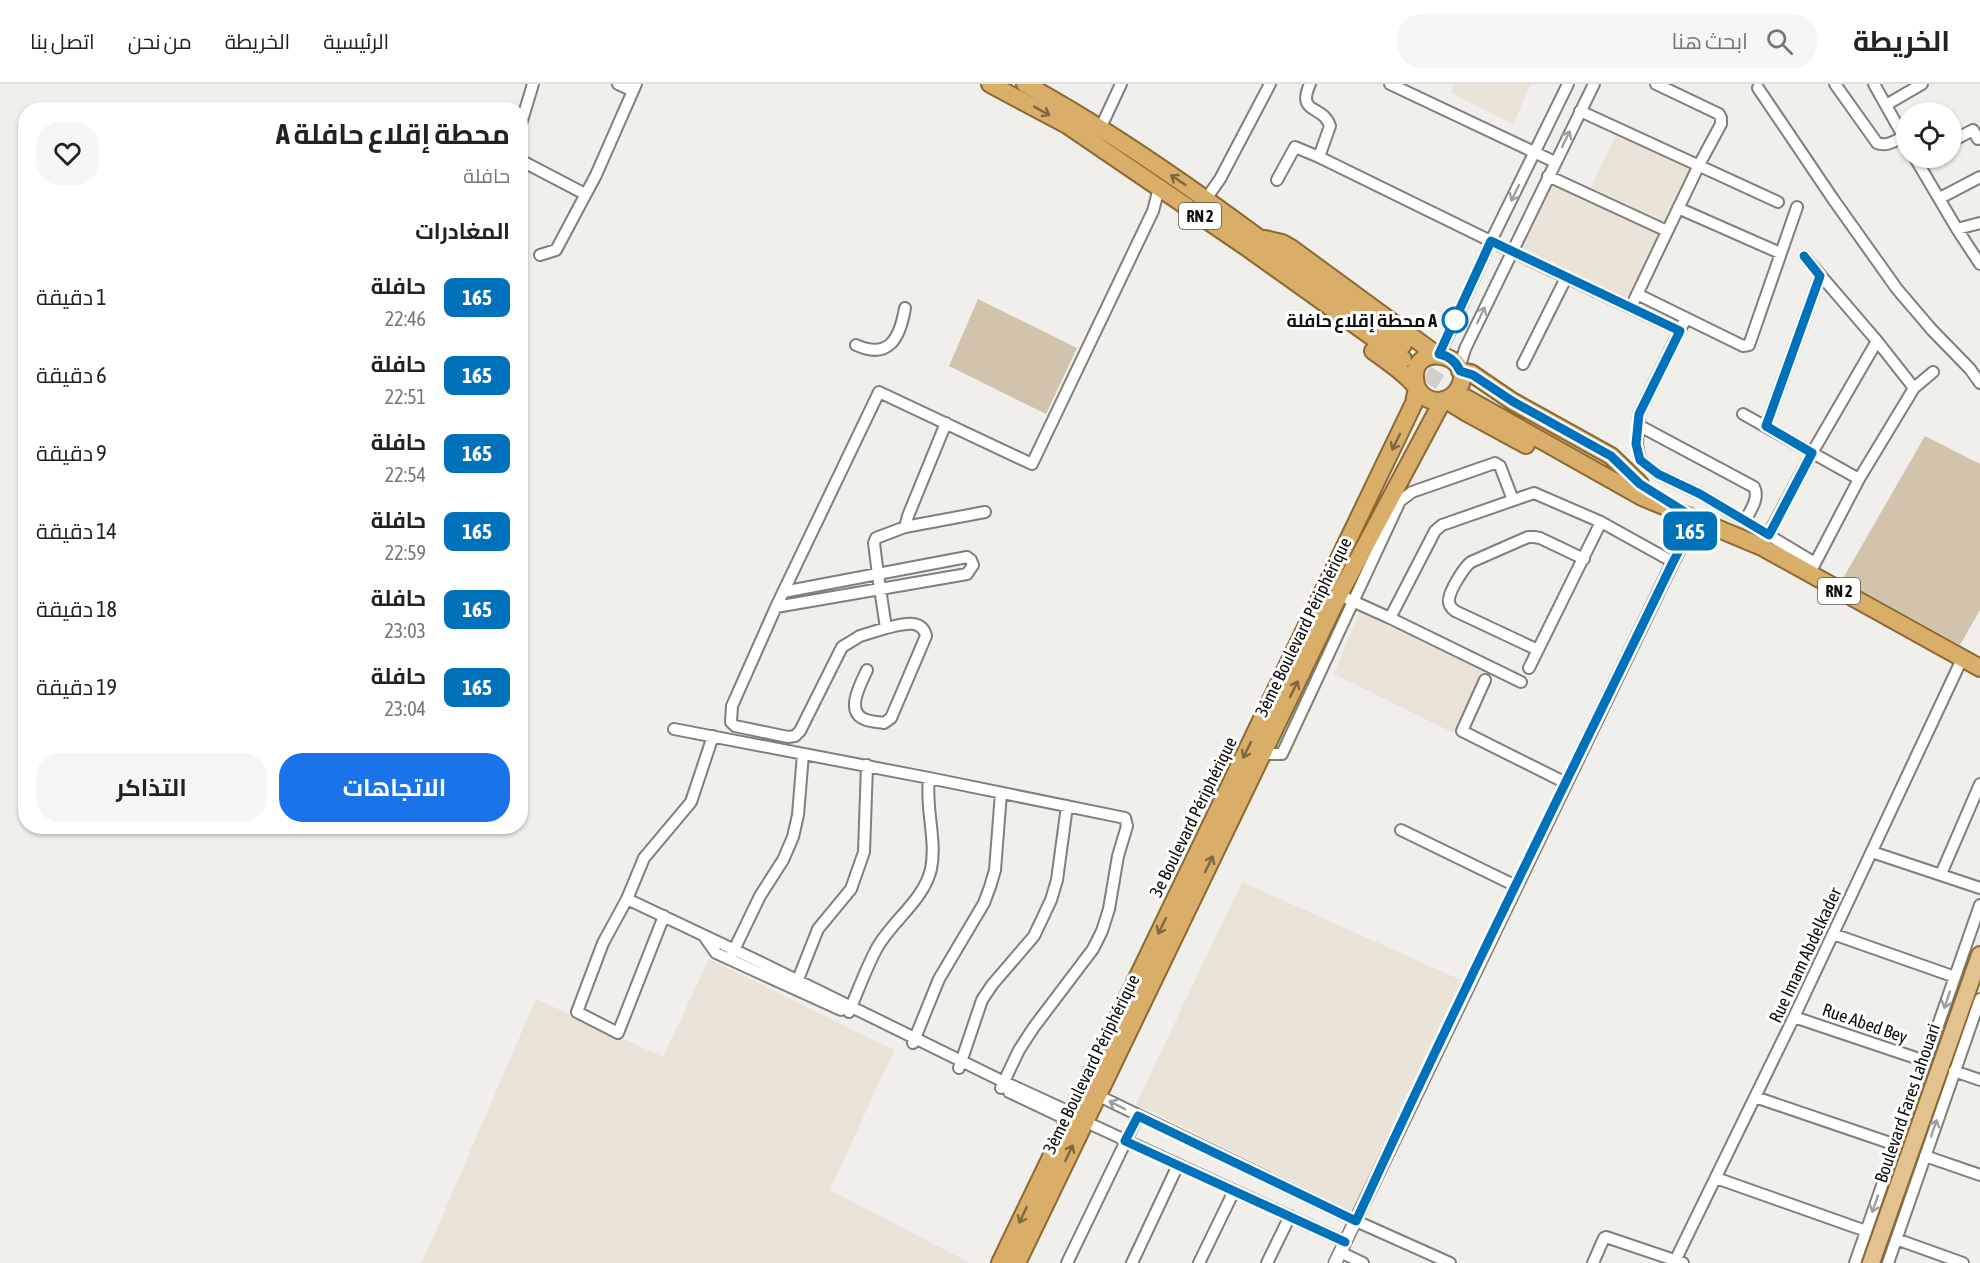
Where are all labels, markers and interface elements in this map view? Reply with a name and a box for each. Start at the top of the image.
search box [1397,14,1817,68]
icon: search [1763,25,1796,58]
text: الخريطة [1853,25,1950,57]
text: ابحث هنا [1671,28,1748,54]
text: اتصل بنا [30,29,95,53]
text: من نحن [128,29,192,53]
text: الخريطة [225,29,290,53]
text: الرئيسية [323,29,389,53]
map controls [1896,102,1962,168]
button: locate [1896,102,1962,168]
one-way arrow [1032,106,1050,117]
text: محطة إقلاع حافلة A [276,118,510,150]
button: heart [36,122,99,185]
one-way arrow [1561,131,1573,149]
text: حافلة [463,164,510,187]
one-way arrow [1170,174,1187,186]
one-way arrow [1508,184,1520,202]
road number: RN 2 [1179,203,1221,229]
text: المغادرات [415,218,510,244]
text: حافلة [371,273,426,299]
text: 1 دقيقة [36,284,107,310]
text: 165 [462,285,492,309]
one-way arrow [1476,306,1488,324]
text: 22:46 [385,307,426,330]
marker: محطة إقلاع حافلة A [1442,307,1468,333]
place label: محطة إقلاع حافلة A [1287,310,1437,333]
text: حافلة [371,351,426,377]
text: 6 دقيقة [36,362,107,388]
text: 165 [462,363,492,387]
text: 22:51 [385,385,426,408]
text: حافلة [371,429,426,455]
one-way arrow [1389,433,1401,451]
text: 9 دقيقة [36,440,107,466]
text: 165 [462,441,492,465]
text: 22:54 [385,463,426,486]
text: حافلة [371,507,426,533]
line badge: 165 [1656,512,1724,550]
text: 14 دقيقة [36,518,117,544]
text: 165 [462,519,492,543]
text: 165 [1675,519,1705,543]
street label: 3ème Boulevard Périphérique [1250,534,1356,720]
text: 22:59 [385,541,426,564]
road number: RN 2 [1818,578,1860,604]
text: حافلة [371,585,426,611]
text: 18 دقيقة [36,596,117,622]
text: 165 [462,597,492,621]
text: 23:03 [384,619,426,642]
text: حافلة [371,663,426,689]
text: 19 دقيقة [36,674,117,700]
text: 165 [462,675,492,699]
one-way arrow [1288,680,1300,698]
text: 23:04 [384,697,426,720]
street label: 3e Boulevard Périphérique [1145,733,1241,901]
one-way arrow [1241,741,1253,759]
button: التذاكر [36,753,267,822]
button: الاتجاهات [279,753,510,822]
one-way arrow [1204,856,1216,874]
street label: Rue Imam Abdelkader [1764,883,1846,1026]
one-way arrow [1156,916,1167,934]
street label: 3ème Boulevard Périphérique [1038,971,1144,1157]
one-way arrow [1940,990,1951,1009]
street label: Rue Abed Bey [1820,999,1910,1047]
street label: Boulevard Fares Lahouari [1870,1021,1944,1185]
one-way arrow [1109,1099,1127,1111]
one-way arrow [1930,1119,1941,1138]
one-way arrow [1063,1145,1075,1163]
one-way arrow [1869,1194,1880,1213]
one-way arrow [1017,1205,1029,1223]

